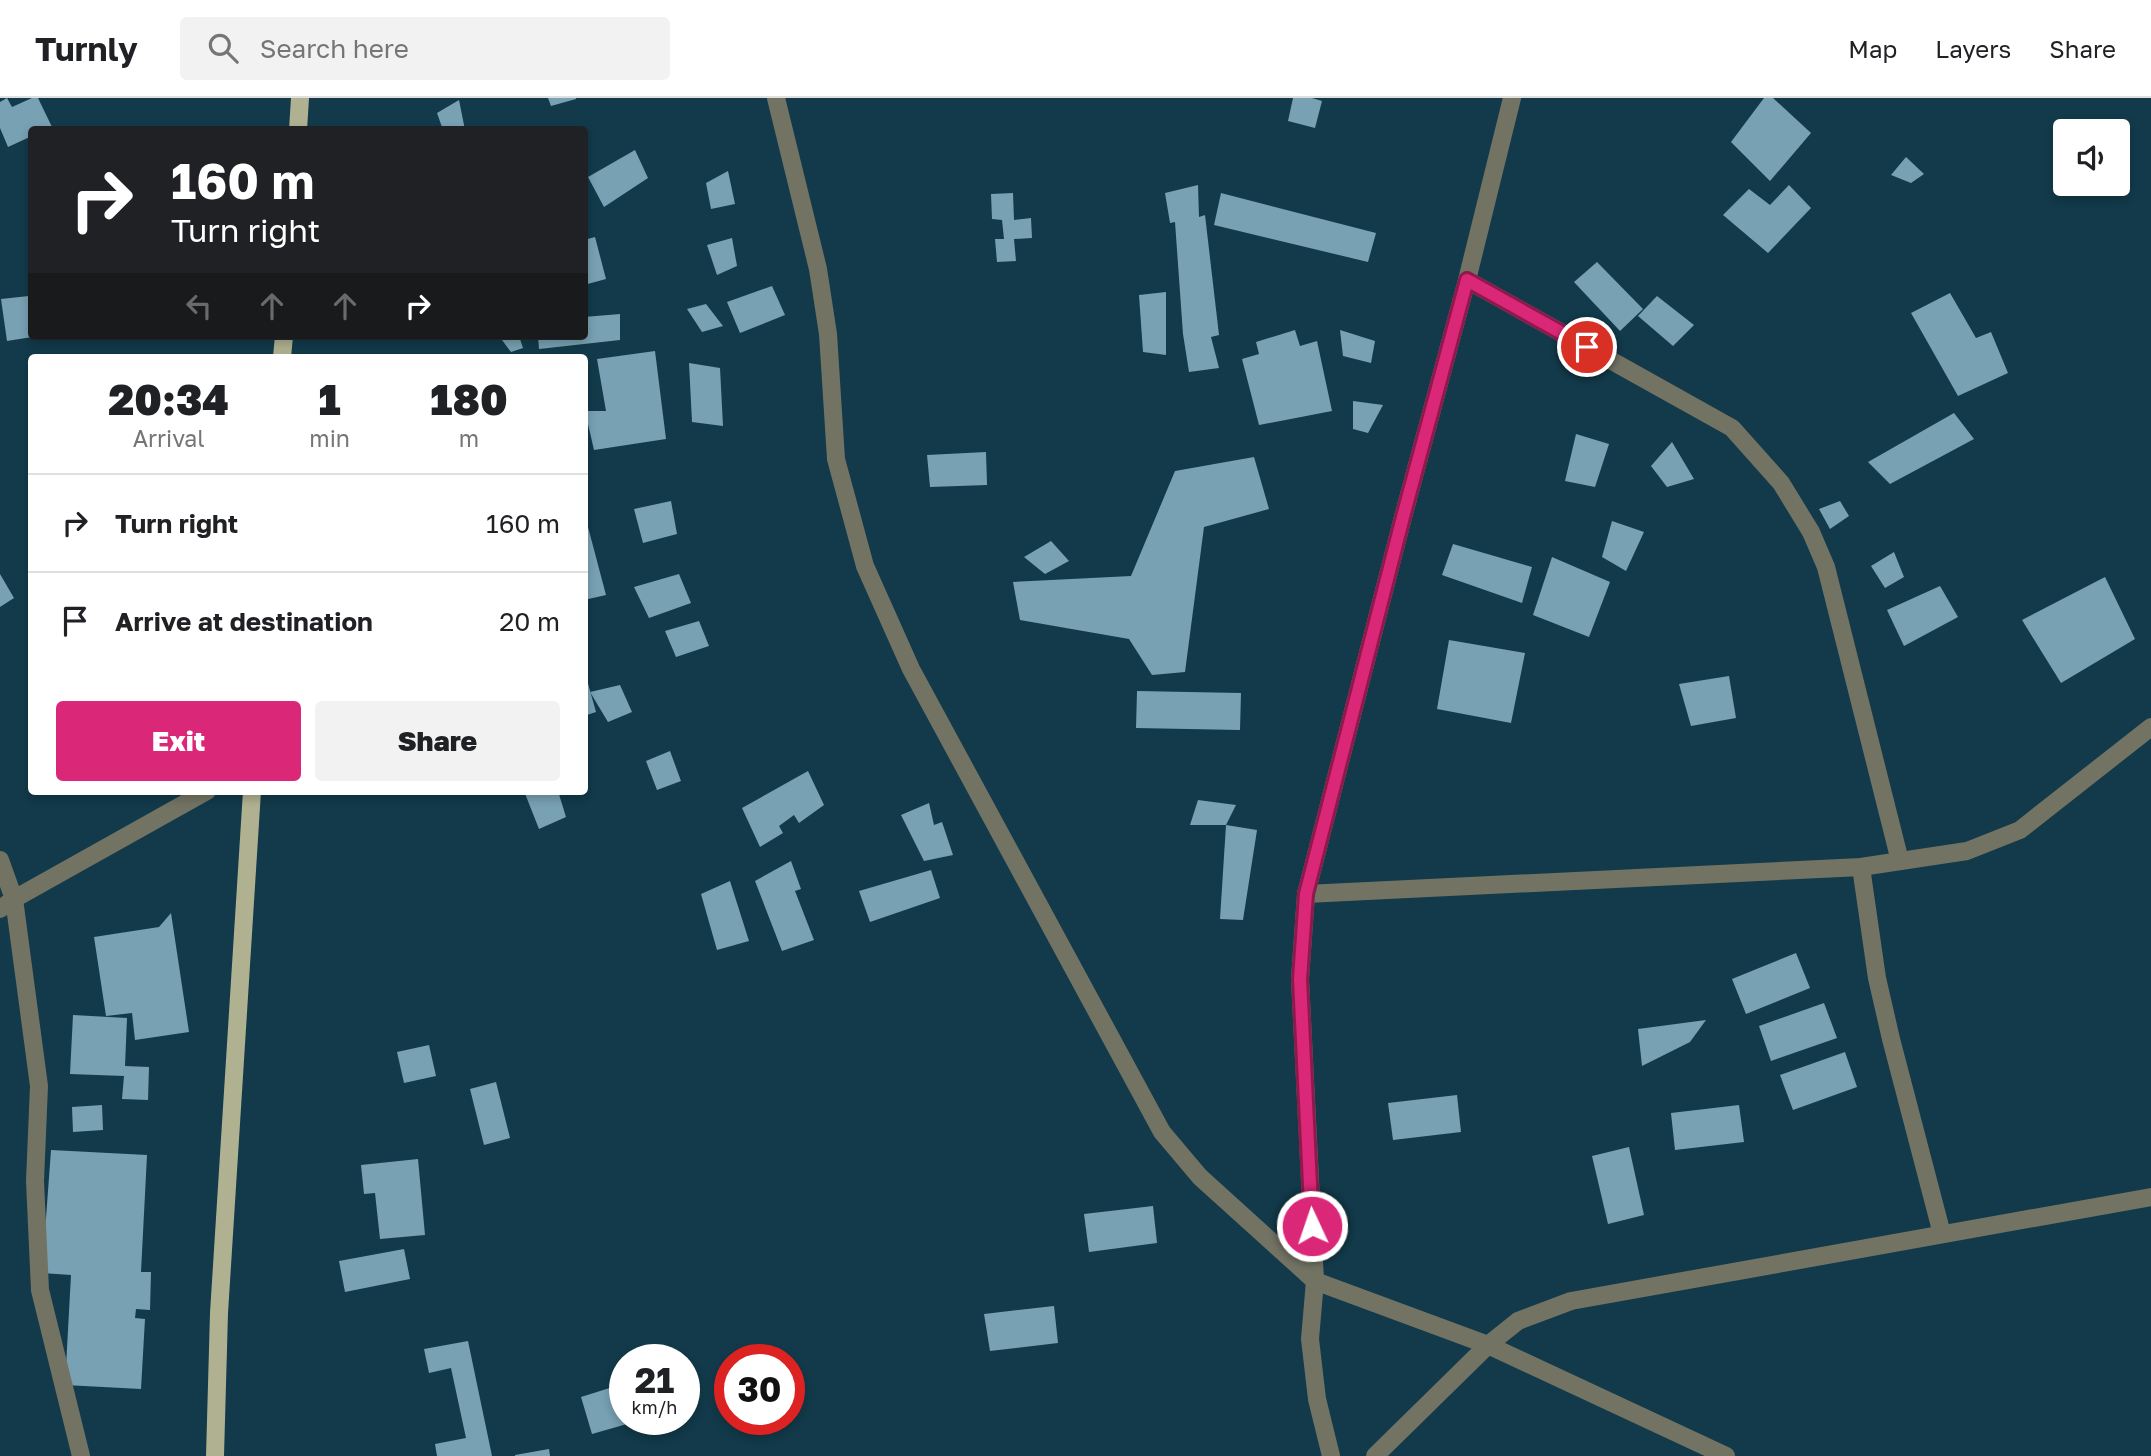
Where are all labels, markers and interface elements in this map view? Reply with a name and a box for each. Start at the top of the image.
search box [180,17,670,80]
text: Turnly [35,29,138,68]
icon: search [204,29,242,67]
text: Search here [260,33,409,64]
text: Map [1848,34,1897,63]
text: Layers [1935,34,2011,63]
text: Share [2049,34,2116,63]
map controls [2053,119,2130,196]
button: sound [2053,119,2130,196]
text: 160 m [171,151,314,210]
icon: right [56,154,147,245]
text: Turn right [171,211,320,249]
icon: left [180,287,218,325]
icon: ahead [253,287,291,325]
icon: ahead [326,287,364,325]
icon: right [399,287,437,325]
pin [1557,317,1617,377]
icon: arrive [1568,328,1606,366]
text: 20:34 [108,374,229,424]
text: 1 [319,374,341,424]
text: 180 [430,374,508,424]
text: Arrival [133,424,205,452]
text: min [309,424,350,452]
text: m [459,424,479,452]
icon: right [56,504,94,542]
text: Turn right [115,508,238,539]
text: 160 m [486,508,560,539]
icon: arrive [56,602,94,640]
text: Arrive at destination [115,606,373,637]
text: 20 m [499,606,560,637]
button: Exit [56,701,301,781]
button: Share [315,701,560,781]
position arrow [1275,1189,1349,1263]
speed limit sign: 30 [714,1344,805,1435]
text: 21 [635,1359,674,1401]
text: km/h [632,1396,677,1418]

